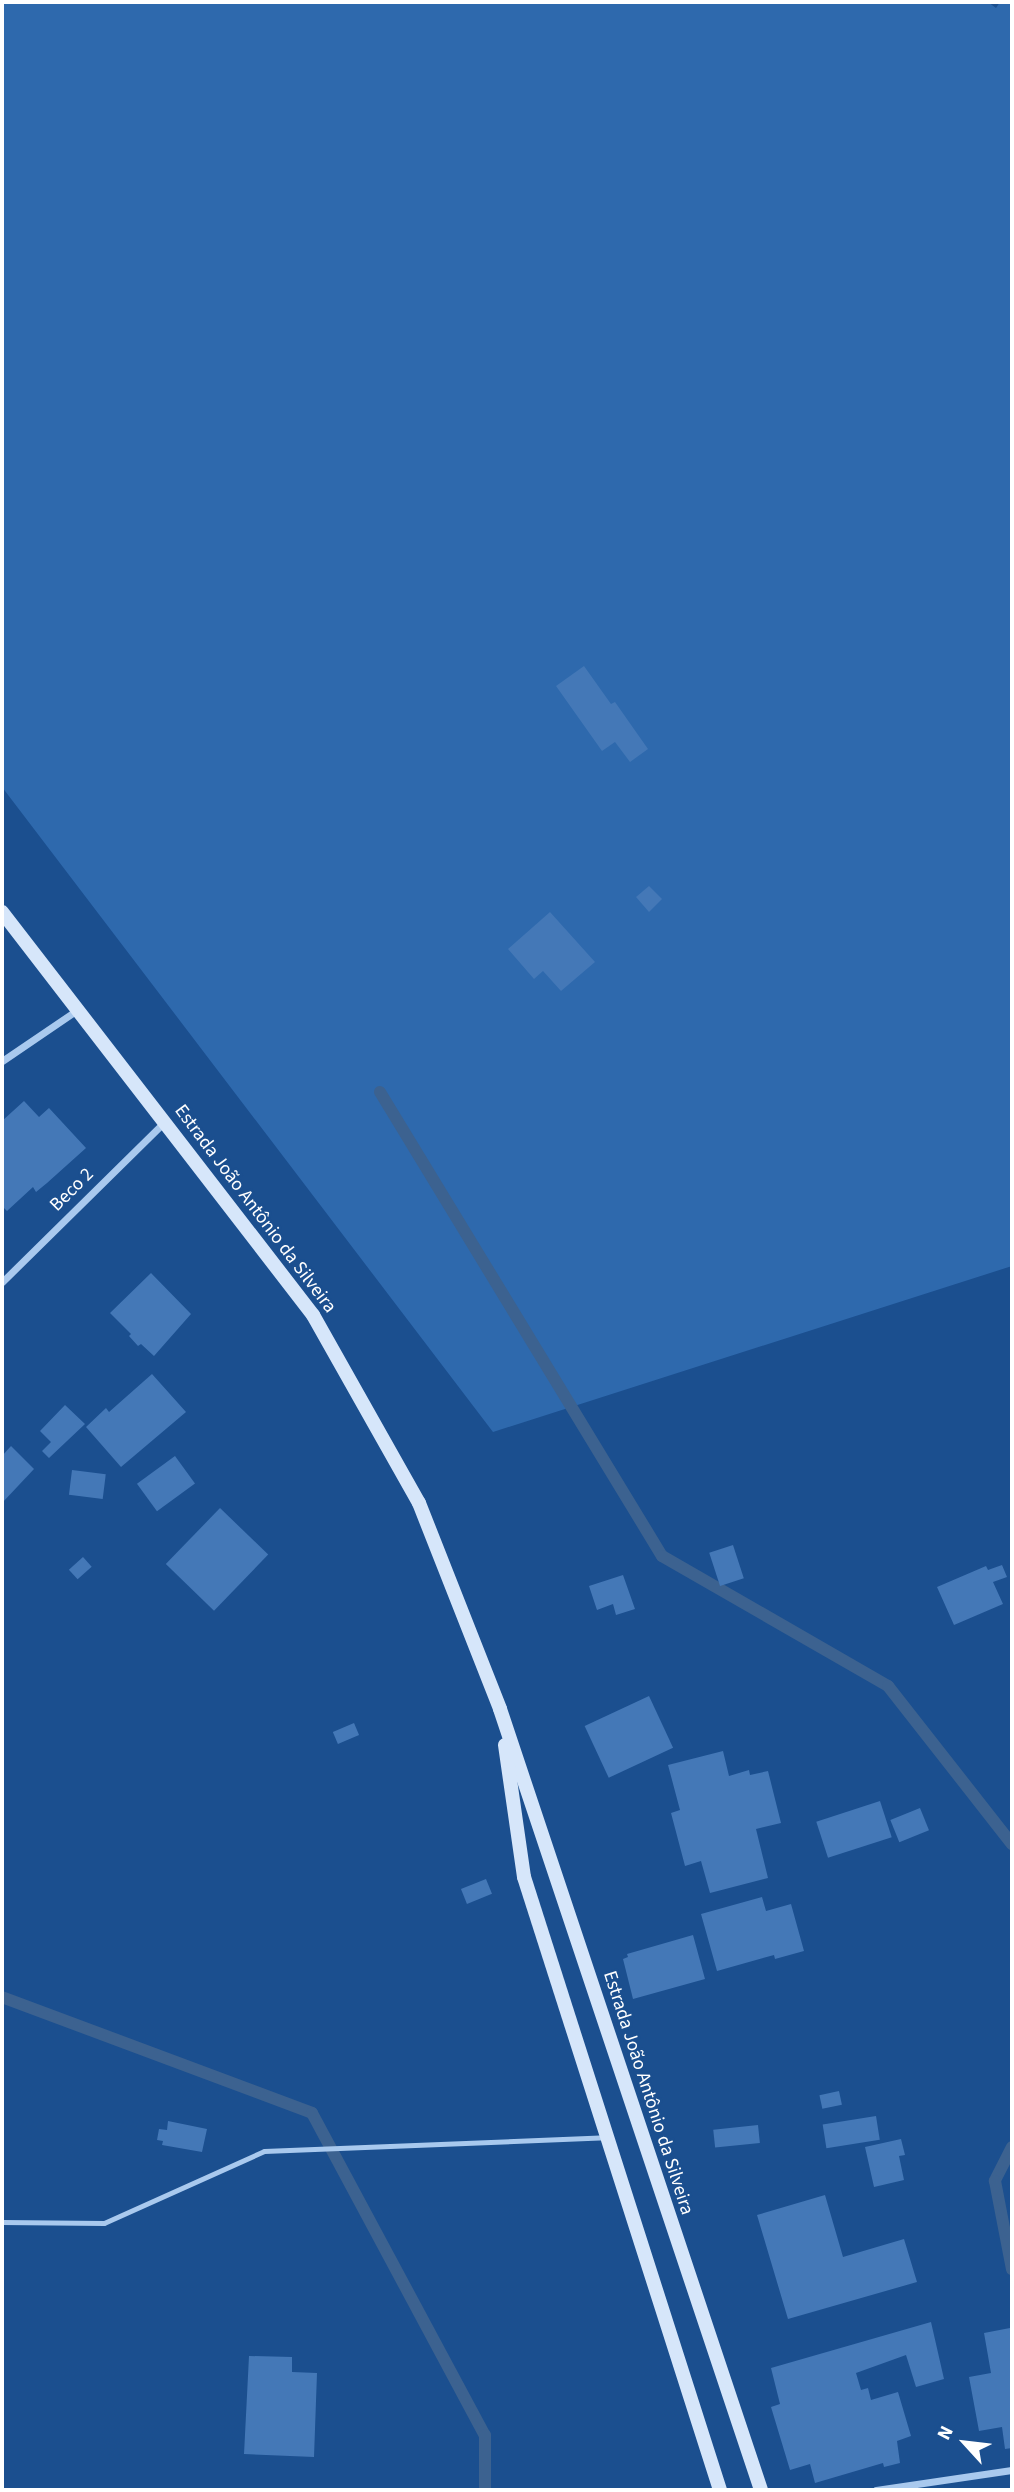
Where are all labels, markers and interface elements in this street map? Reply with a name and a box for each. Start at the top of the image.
street label: Estrada João Antônio da Silveira [169,1100,341,1318]
street label: Beco 2 [45,1163,99,1217]
street label: Estrada João Antônio da Silveira [598,1968,698,2218]
north arrow [930,2408,1000,2478]
text: N [931,2421,961,2445]

